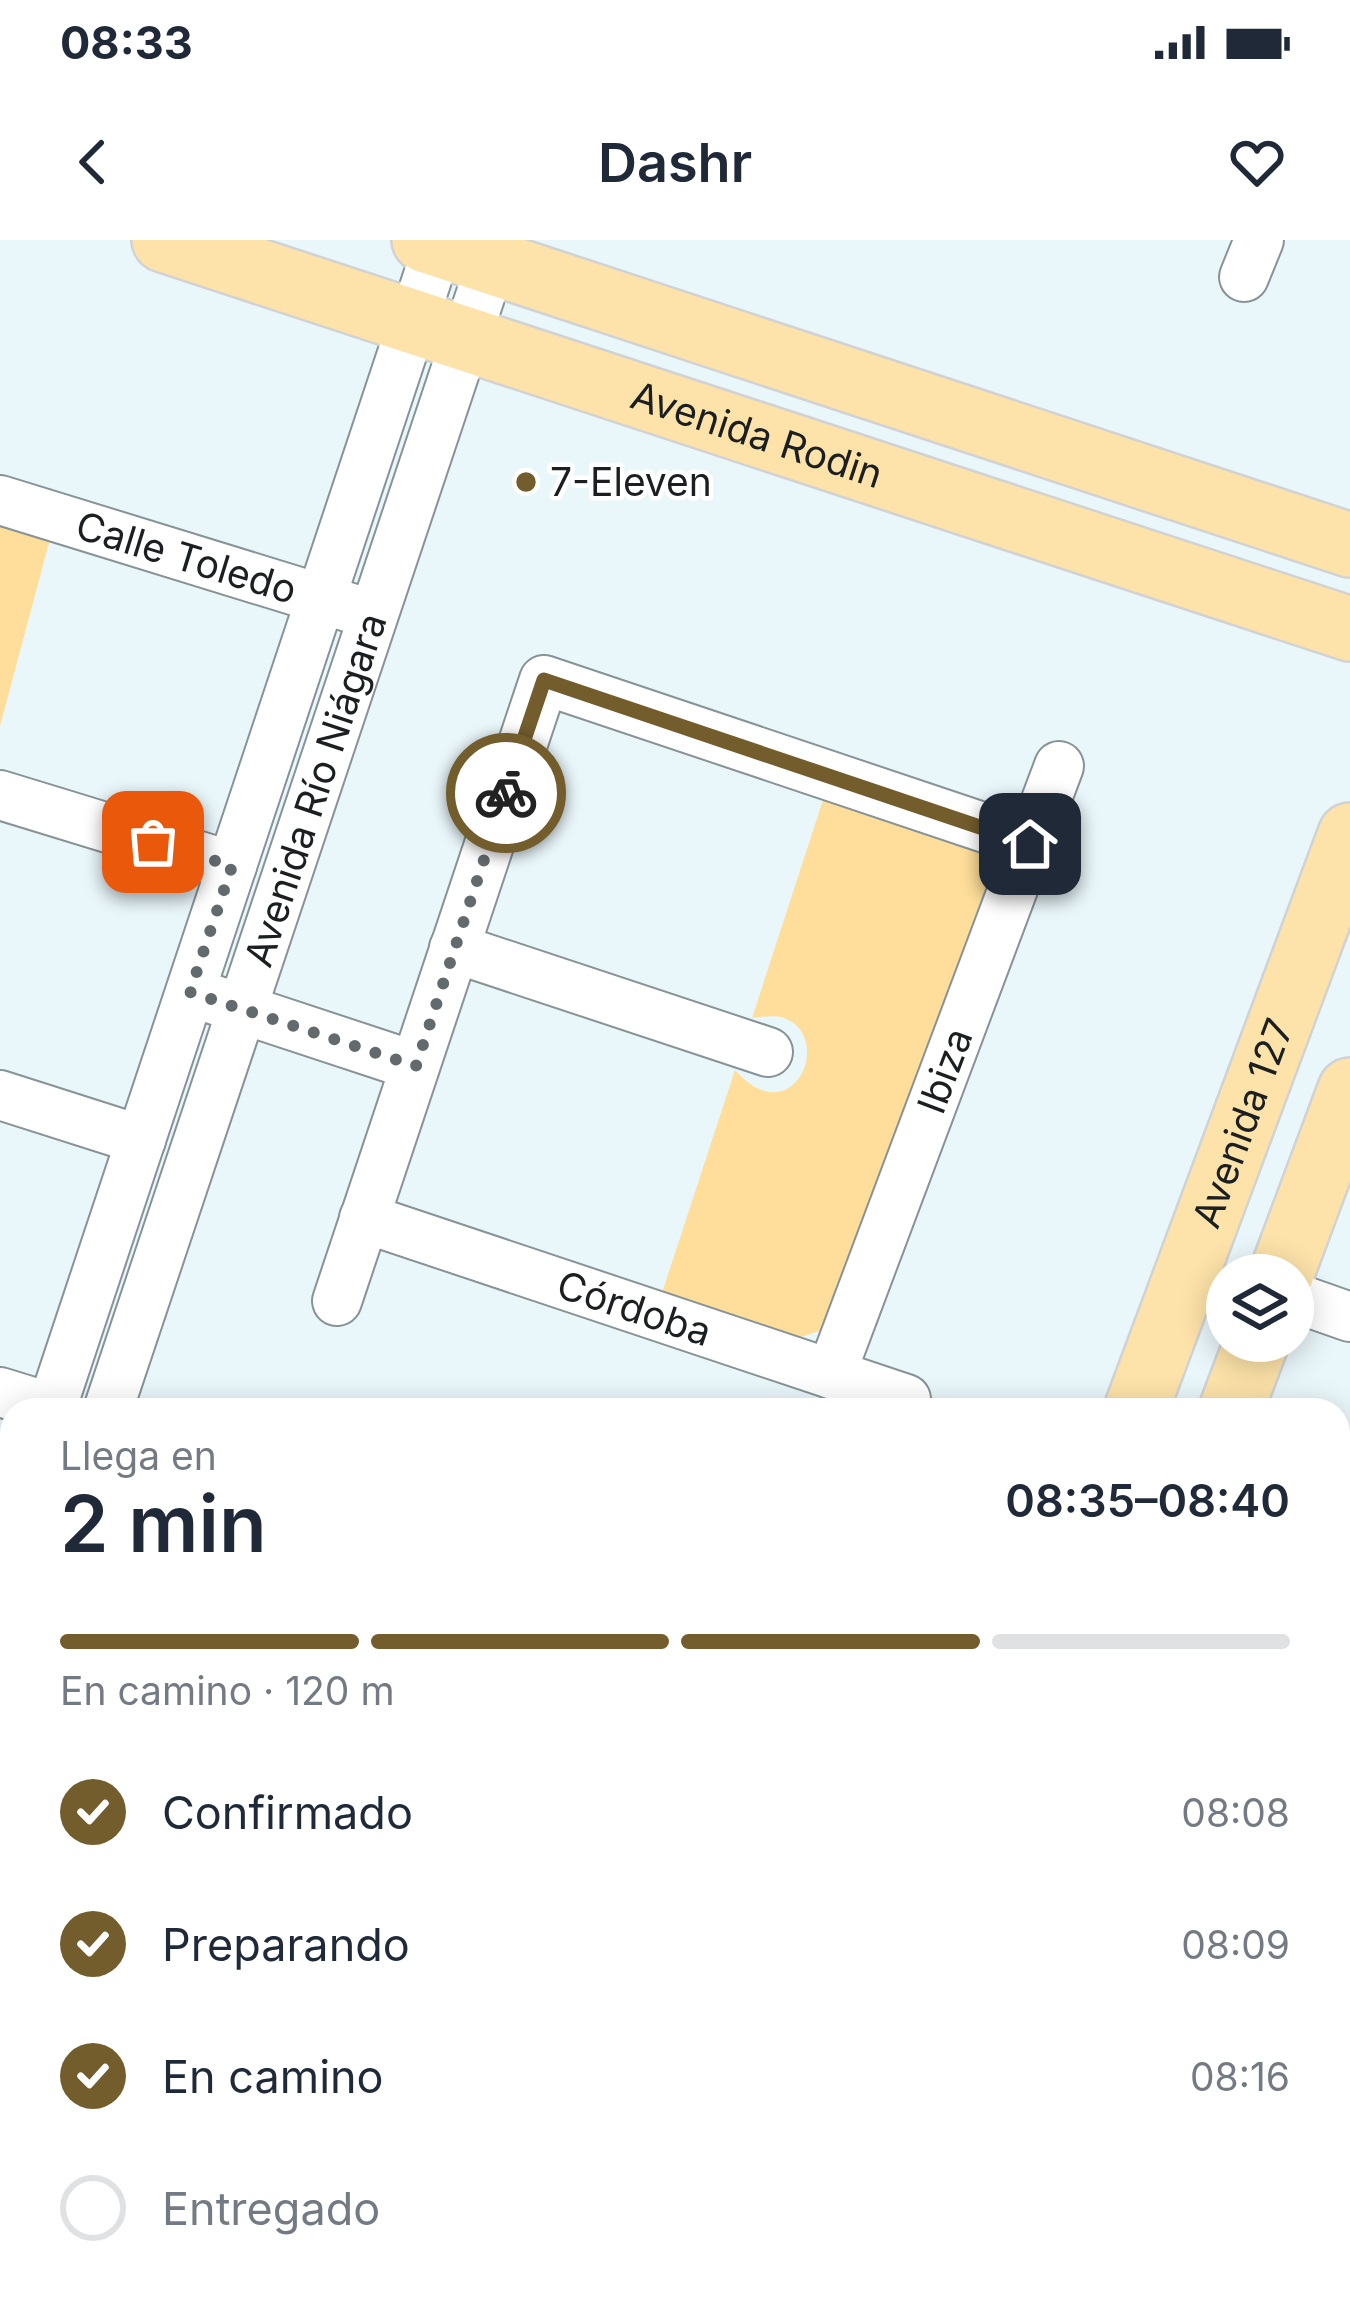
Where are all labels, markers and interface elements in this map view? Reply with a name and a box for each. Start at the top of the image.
text: 08:33 [60,15,193,70]
icon: back [60,129,126,195]
icon: heart [1224,129,1290,195]
text: Dashr [598,130,752,195]
street label: Avenida Rodin [625,371,889,497]
place label: 7-Eleven [550,458,712,505]
marker: 7-Eleven [513,469,539,495]
street label: Calle Toledo [71,501,302,613]
street label: Avenida Río Niágara [234,607,396,972]
courier [446,733,566,853]
icon: bike [473,760,539,826]
pin [102,791,204,893]
pin [979,793,1081,895]
icon: bag [120,809,186,875]
icon: home [997,811,1063,877]
street label: Avenida 127 [1182,1012,1303,1234]
street label: Ibiza [907,1021,982,1120]
map controls [1206,1254,1314,1362]
button: layers [1206,1254,1314,1362]
street label: Córdoba [551,1260,718,1355]
text: Llega en [60,1432,217,1479]
text: 08:35–08:40 [1005,1473,1290,1528]
text: 2 min [60,1476,267,1571]
text: En camino · 120 m [60,1667,395,1714]
icon: check [60,1779,126,1845]
text: Confirmado [162,1785,413,1840]
text: 08:08 [1181,1789,1290,1836]
icon: check [60,1911,126,1977]
text: Preparando [162,1917,410,1972]
text: 08:09 [1181,1921,1290,1968]
icon: check [60,2043,126,2109]
text: En camino [162,2049,384,2104]
text: 08:16 [1190,2053,1290,2100]
text: Entregado [162,2181,380,2236]

